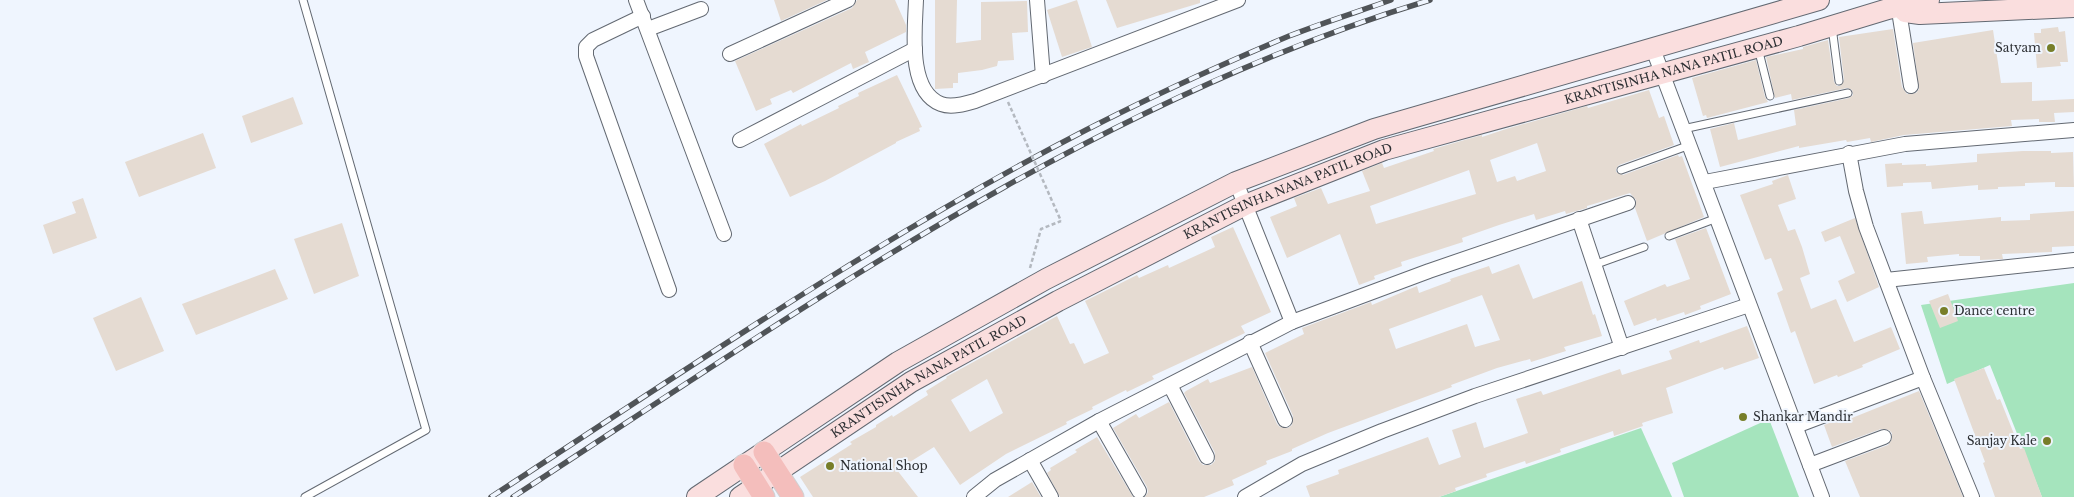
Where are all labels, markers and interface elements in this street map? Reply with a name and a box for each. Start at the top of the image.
street label: KRANTISINHA NANA PATIL ROAD [1563,33,1784,107]
place label: Satyam [1995,40,2041,55]
marker: Satyam [2045,42,2057,54]
street label: KRANTISINHA NANA PATIL ROAD [1181,140,1394,242]
place label: Dance centre [1954,303,2035,318]
marker: Dance centre [1938,305,1950,317]
street label: KRANTISINHA NANA PATIL ROAD [828,312,1029,441]
place label: Shankar Mandir [1753,409,1853,424]
marker: Shankar Mandir [1737,411,1749,423]
place label: Sanjay Kale [1967,433,2037,448]
marker: Sanjay Kale [2041,435,2053,447]
place label: National Shop [840,458,928,473]
marker: National Shop [824,460,836,472]

